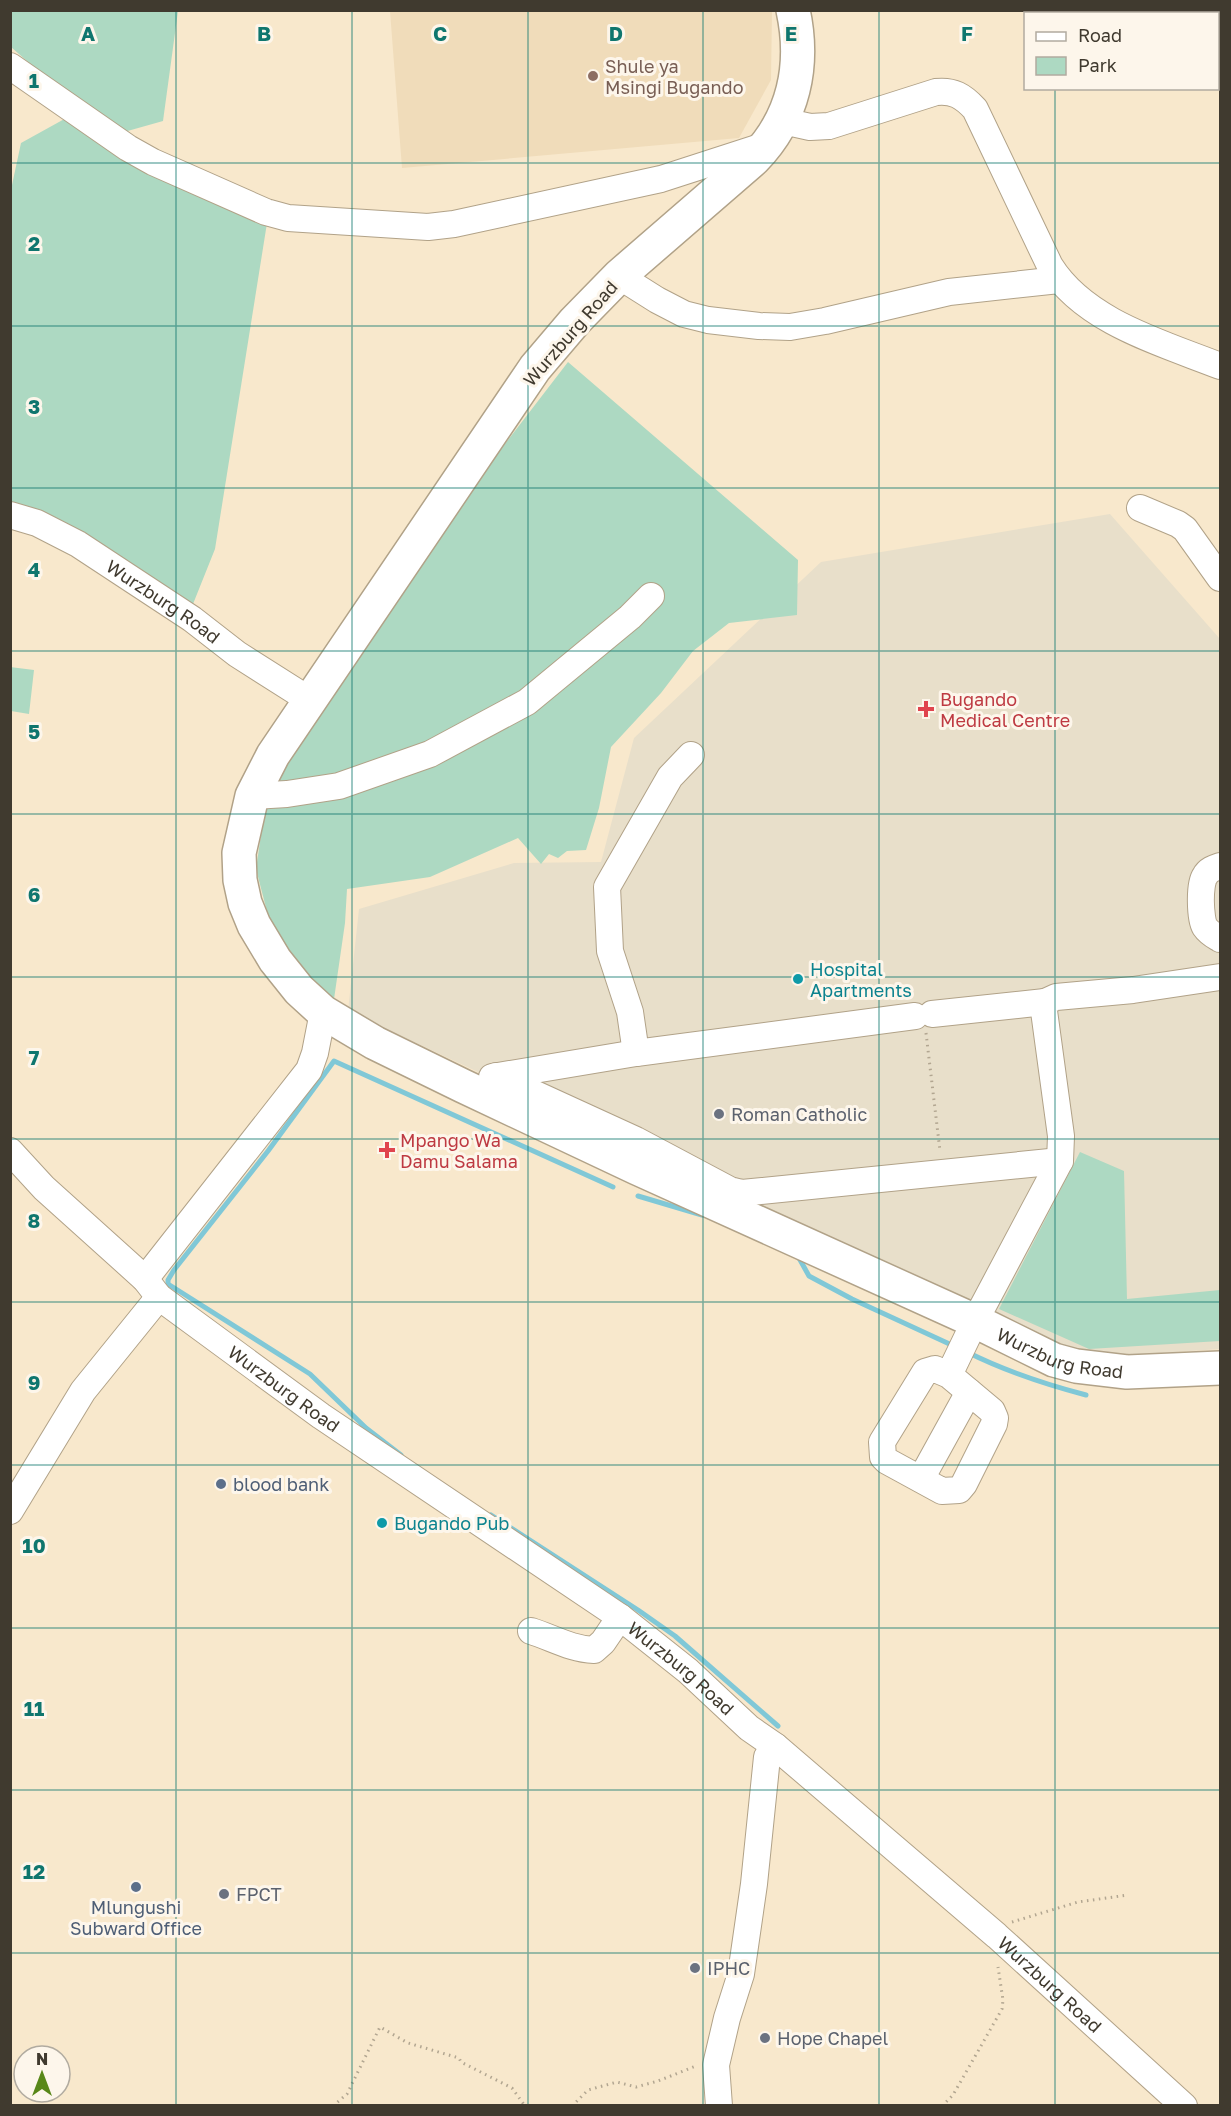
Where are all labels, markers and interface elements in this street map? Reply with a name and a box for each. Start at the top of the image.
legend [1024,12,1219,90]
text: A [81,21,95,45]
text: B [257,21,271,45]
text: C [433,21,447,45]
text: D [609,21,623,45]
text: E [785,21,797,45]
text: F [961,21,973,45]
text: Road [1078,24,1122,46]
text: Park [1078,54,1117,76]
place label: Shule ya Msingi Bugando [605,55,743,98]
text: 1 [29,68,39,92]
marker: Shule ya Msingi Bugando [586,69,600,83]
text: 2 [28,231,40,255]
street label: Wurzburg Road [518,276,622,390]
text: 3 [28,394,40,418]
street label: Wurzburg Road [102,555,225,648]
text: 4 [28,557,40,581]
place label: Bugando Medical Centre [940,688,1070,731]
marker: Bugando Medical Centre [917,700,935,718]
text: 5 [28,719,40,743]
text: 6 [28,882,40,906]
place label: Hospital Apartments [810,958,912,1001]
marker: Hospital Apartments [791,972,805,986]
text: 7 [29,1045,40,1069]
place label: Roman Catholic [731,1103,867,1125]
marker: Roman Catholic [712,1107,726,1121]
place label: Mpango Wa Damu Salama [400,1129,518,1172]
marker: Mpango Wa Damu Salama [378,1141,396,1159]
text: 8 [28,1208,40,1232]
street label: Wurzburg Road [993,1323,1124,1382]
street label: Wurzburg Road [224,1341,344,1436]
text: 9 [28,1370,40,1394]
place label: blood bank [233,1473,329,1495]
marker: blood bank [214,1477,228,1491]
place label: Bugando Pub [394,1512,509,1534]
marker: Bugando Pub [375,1516,389,1530]
text: 10 [22,1533,46,1557]
street label: Wurzburg Road [624,1617,739,1719]
text: 11 [24,1696,44,1720]
text: 12 [23,1859,45,1883]
marker: Mlungushi Subward Office [129,1880,143,1894]
place label: FPCT [236,1883,282,1905]
marker: FPCT [217,1887,231,1901]
place label: Mlungushi Subward Office [70,1896,202,1939]
street label: Wurzburg Road [993,1931,1106,2037]
place label: IPHC [707,1957,750,1979]
marker: IPHC [688,1961,702,1975]
place label: Hope Chapel [777,2027,888,2049]
marker: Hope Chapel [758,2031,772,2045]
north arrow [12,2044,72,2104]
text: N [36,2049,48,2069]

